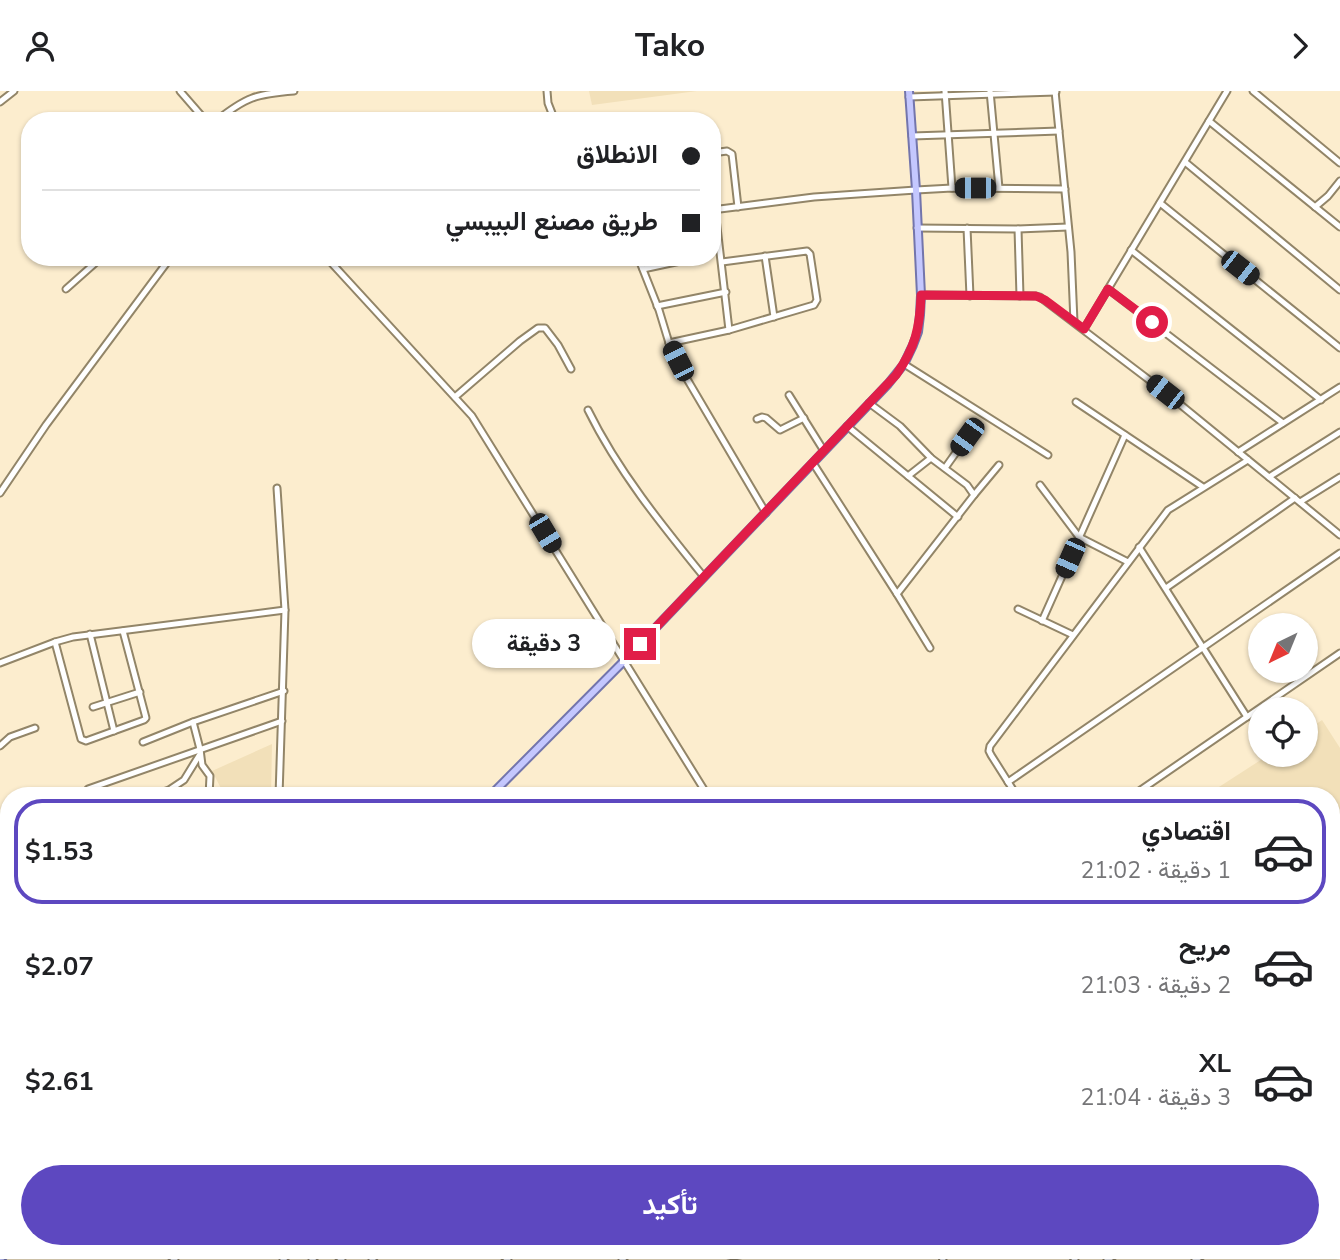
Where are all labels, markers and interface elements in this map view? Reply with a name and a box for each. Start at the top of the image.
text: Tako [635,24,705,67]
icon: person [21,27,59,65]
icon: forward [1281,27,1319,65]
text: الانطلاق [576,137,658,172]
car [955,178,997,199]
text: طريق مصنع البيبسي [446,204,658,239]
car [1217,247,1264,289]
route start [1136,306,1168,338]
car [660,338,697,384]
car [1142,371,1189,413]
car [947,414,988,460]
car [526,510,565,556]
car [1052,535,1089,581]
north arrow [1248,613,1318,683]
map controls [1248,613,1318,767]
callout: 3 دقيقة [472,619,616,669]
text: 3 دقيقة [507,628,581,659]
route end [624,628,656,660]
button: locate [1248,697,1318,767]
text: اقتصادي [1142,814,1231,849]
icon: car [1252,820,1315,883]
text: $1.53 [25,834,94,869]
text: 1 دقيقة · 21:02 [1081,855,1231,886]
text: مريح [1179,929,1231,964]
icon: car [1252,935,1315,998]
text: $2.07 [25,949,94,984]
text: 2 دقيقة · 21:03 [1081,970,1231,1001]
text: XL [1199,1046,1231,1081]
icon: car [1252,1050,1315,1113]
text: $2.61 [25,1064,94,1099]
text: 3 دقيقة · 21:04 [1081,1082,1231,1113]
button: تأكيد [21,1165,1319,1245]

